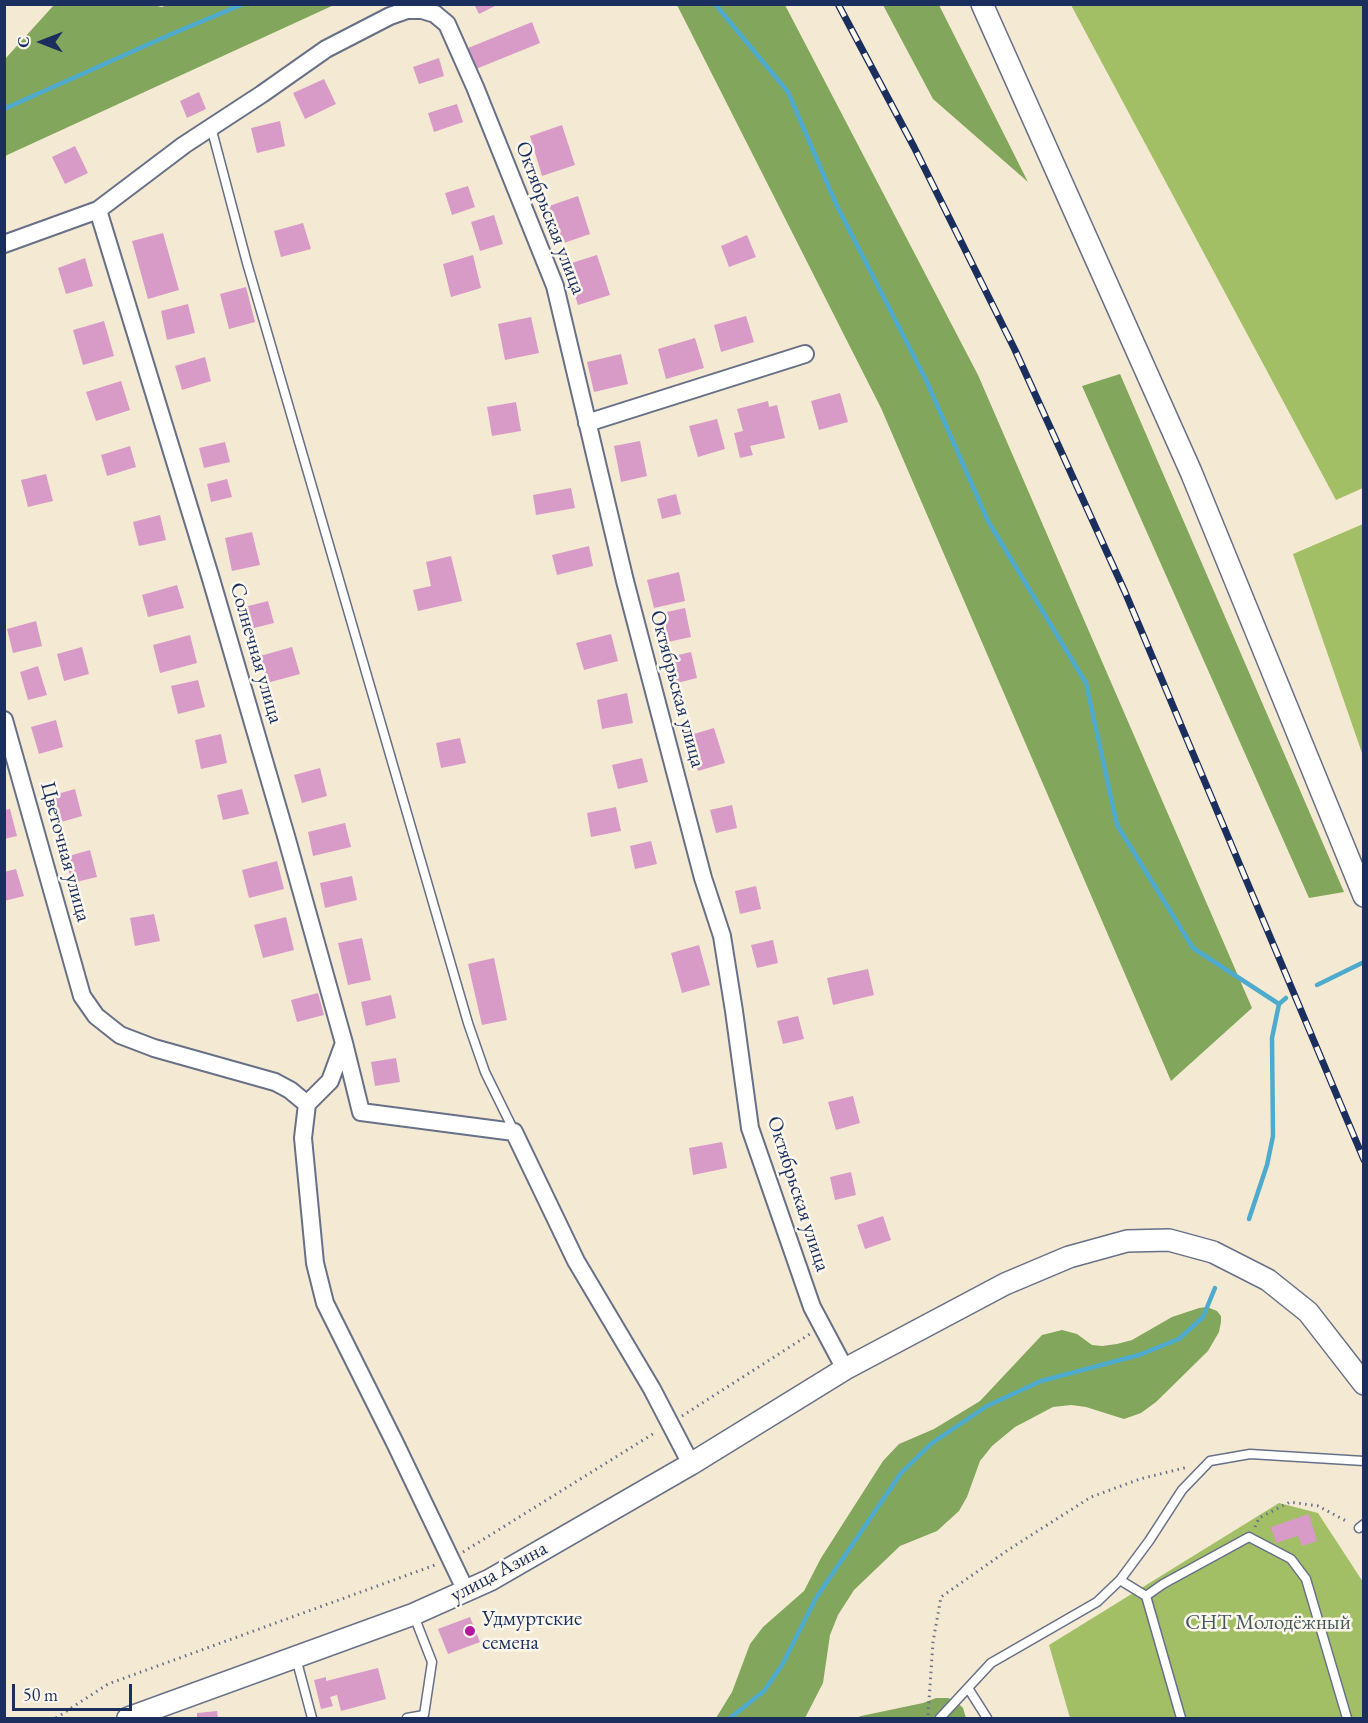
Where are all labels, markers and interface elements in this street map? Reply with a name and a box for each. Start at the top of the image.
north arrow [12,12,72,72]
text: С [13,36,34,48]
street label: Октябрьская улица [509,138,591,298]
street label: Солнечная улица [224,580,288,726]
street label: Октябрьская улица [644,608,710,770]
street label: Цветочная улица [34,779,96,925]
street label: Октябрьская улица [761,1113,835,1275]
street label: улица Азина [446,1536,552,1608]
place label: Удмуртские семена [482,1606,582,1656]
park label: СНТ Молодёжный [1185,1610,1351,1636]
marker: Удмуртские семена [463,1624,477,1638]
scale bar [15,1672,135,1710]
text: 50 m [23,1683,58,1706]

